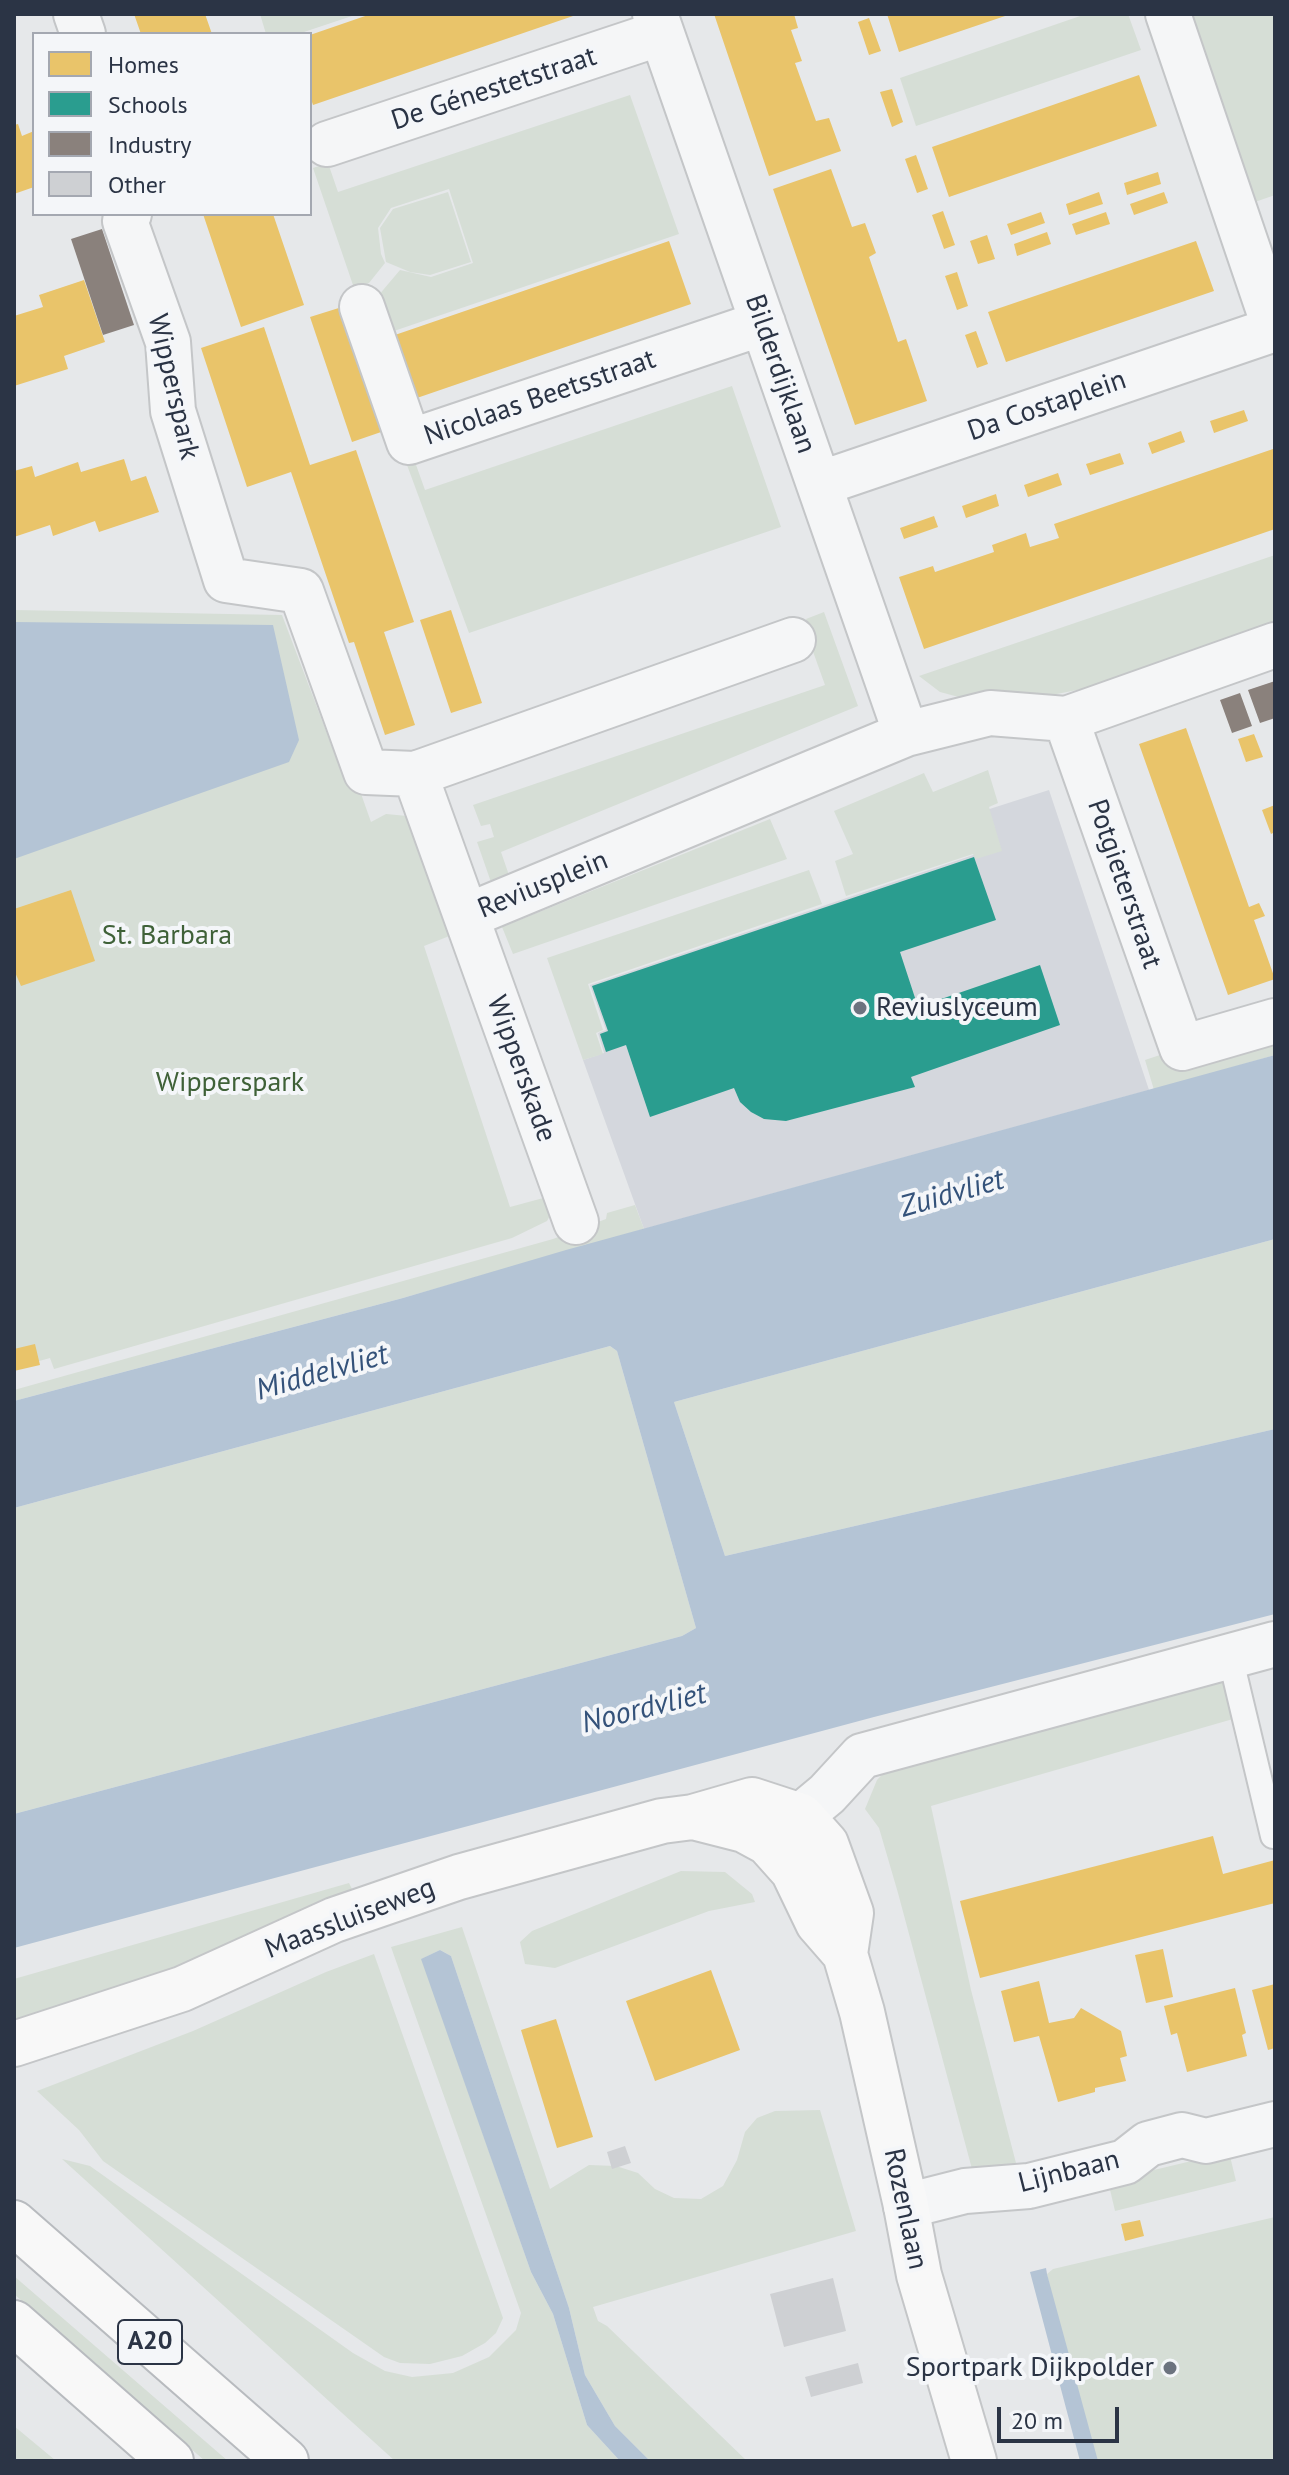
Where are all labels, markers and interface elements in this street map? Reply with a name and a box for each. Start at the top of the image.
legend [32,32,312,216]
street label: De Génestetstraat [387,40,601,138]
text: Homes [108,49,179,80]
text: Schools [108,89,188,120]
text: Industry [108,129,192,160]
text: Other [108,169,166,200]
street label: Bilderdijklaan [737,290,823,458]
street label: Wipperspark [140,311,206,463]
street label: Nicolaas Beetsstraat [420,343,660,453]
street label: Da Costaplein [963,363,1131,449]
street label: Potgieterstraat [1079,795,1169,973]
street label: Reviusplein [473,844,613,926]
park label: St. Barbara [102,919,232,953]
street label: Wipperskade [479,991,563,1147]
place label: Reviuslyceum [876,991,1038,1025]
marker: Reviuslyceum [851,999,869,1017]
park label: Wipperspark [156,1066,304,1100]
water label: Zuidvliet [896,1162,1008,1226]
water label: Middelvliet [252,1337,392,1409]
water label: Noordvliet [578,1676,710,1742]
street label: Maassluiseweg [260,1871,440,1967]
street label: Lijnbaan [1015,2143,1123,2201]
street label: Rozenlaan [876,2145,934,2273]
road number: A20 [118,2320,182,2364]
place label: Sportpark Dijkpolder [906,2351,1154,2385]
marker: Sportpark Dijkpolder [1161,2359,1179,2377]
scale bar [1001,2391,1123,2441]
text: 20 m [1011,2405,1063,2436]

